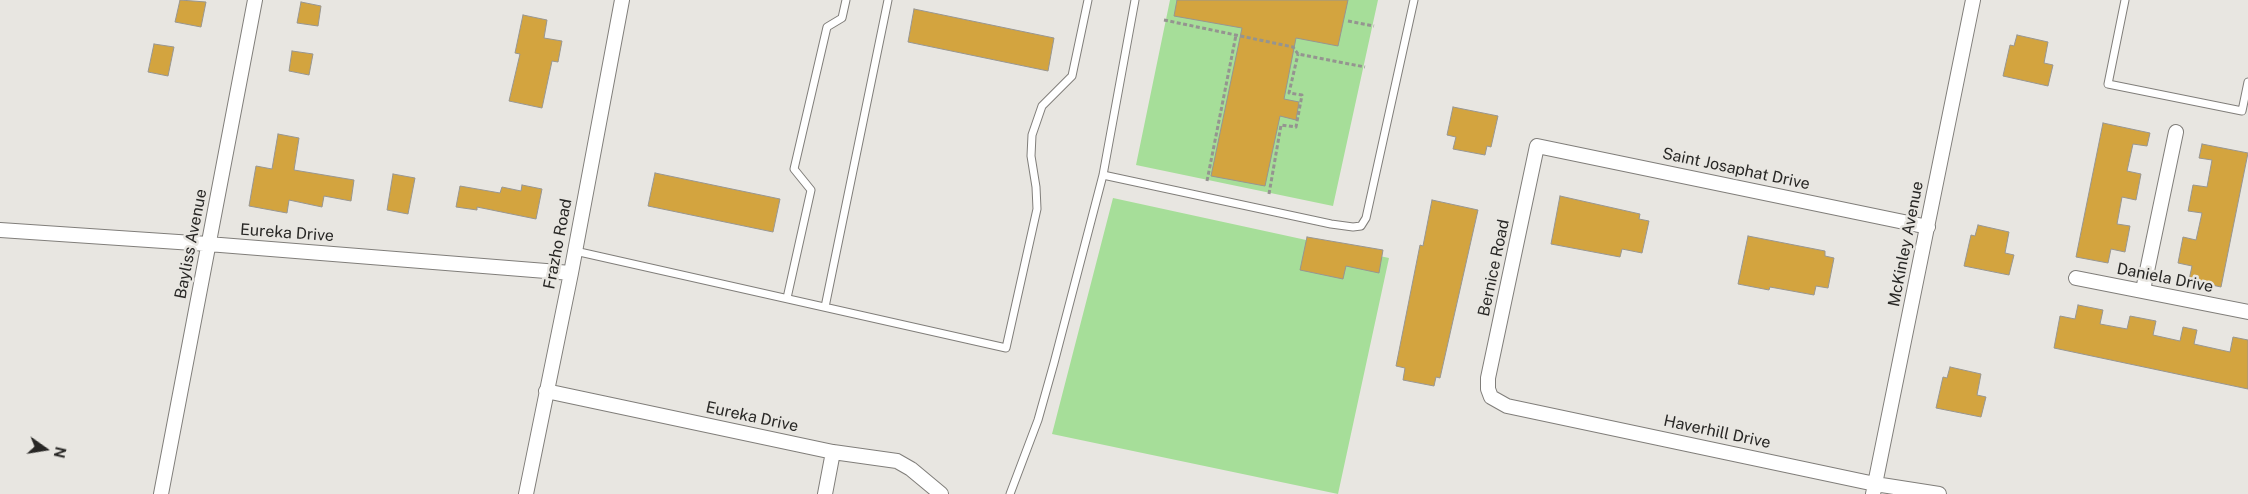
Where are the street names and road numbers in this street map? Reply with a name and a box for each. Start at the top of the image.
street label: Saint Josaphat Drive [1660,144,1812,194]
street label: McKinley Avenue [1884,180,1928,308]
street label: Bayliss Avenue [171,187,211,301]
street label: Frazho Road [540,197,576,291]
street label: Bernice Road [1474,218,1514,318]
street label: Eureka Drive [239,220,335,246]
street label: Daniela Drive [2115,259,2215,297]
street label: Eureka Drive [704,398,800,436]
street label: Haverhill Drive [1662,411,1772,453]

